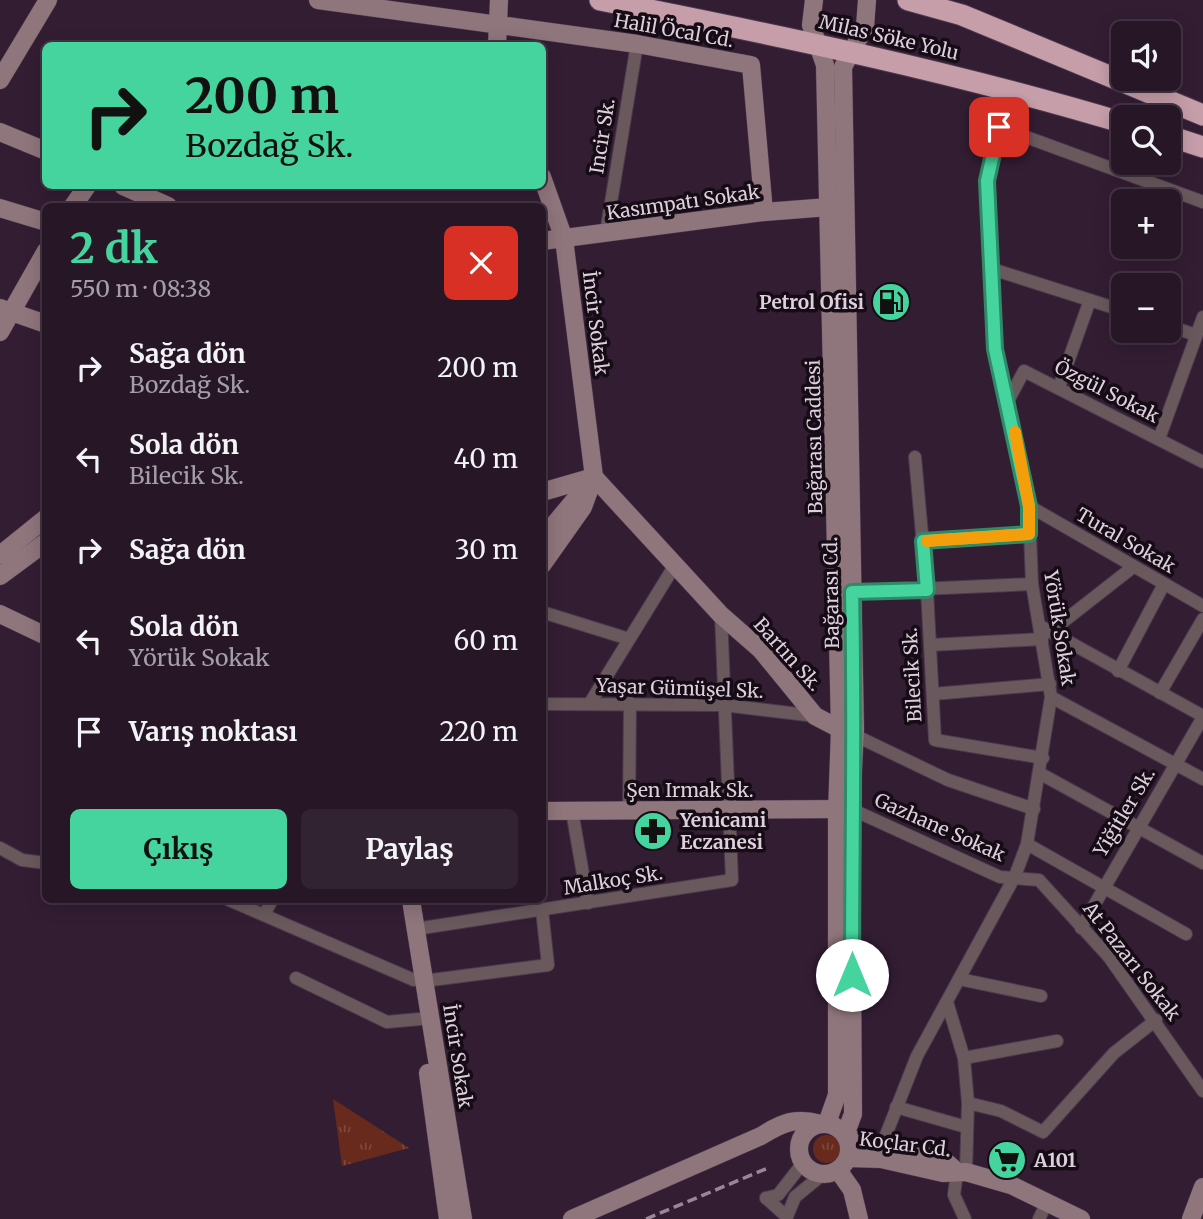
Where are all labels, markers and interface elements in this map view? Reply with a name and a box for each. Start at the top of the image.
street label: Halil Öcal Cd. [612,8,736,52]
street label: Milas Söke Yolu [817,9,961,65]
map controls [1111,21,1181,343]
button: sound [1111,21,1181,91]
text: 200 m [185,65,339,126]
icon: right [70,70,161,161]
street label: Incir Sk. [584,97,620,175]
pin [969,97,1029,157]
button: search [1111,105,1181,175]
icon: arrive [980,108,1018,146]
text: Bozdağ Sk. [185,126,353,166]
street label: Kasımpatı Sokak [605,179,761,225]
button: + [1111,189,1181,259]
text: 2 dk [70,222,158,274]
button: close [444,226,518,300]
street label: İncir Sokak [578,270,614,376]
button: − [1111,273,1181,343]
text: 550 m · 08:38 [70,274,211,303]
fuel station icon: Petrol Ofisi [870,281,912,323]
place label: Petrol Ofisi [759,290,864,314]
text: Sağa dön [129,337,246,370]
icon: right [70,349,108,387]
text: 200 m [437,351,518,384]
street label: Özgül Sokak [1051,354,1163,428]
street label: Bağarası Caddesi [801,359,827,515]
text: Bozdağ Sk. [129,370,250,399]
text: Sola dön [129,428,239,461]
icon: left [70,440,108,478]
text: 40 m [454,442,518,475]
text: Bilecik Sk. [129,461,244,490]
street label: Tural Sokak [1072,502,1180,578]
icon: right [70,531,108,569]
text: Sağa dön [129,533,246,566]
text: 30 m [455,533,518,566]
street label: Bağarası Cd. [818,537,844,649]
street label: Yörük Sokak [1039,568,1081,687]
text: Sola dön [129,610,239,643]
street label: Bartın Sk. [749,612,827,696]
icon: left [70,622,108,660]
text: 60 m [454,624,518,657]
street label: Bilecik Sk. [898,627,926,723]
text: Yörük Sokak [129,643,270,672]
street label: Yaşar Gümüşel Sk. [595,673,764,703]
icon: arrive [70,713,108,751]
text: Varış noktası [129,715,297,748]
text: 220 m [439,715,518,748]
street label: Yiğitler Sk. [1088,763,1160,862]
street label: Şen Irmak Sk. [626,778,754,802]
street label: Gazhane Sokak [871,787,1009,867]
place label: Yenicami Eczanesi [679,808,767,854]
button: Çıkış [70,809,287,889]
button: Paylaş [301,809,518,889]
pharmacy icon: Yenicami Eczanesi [632,810,674,852]
street label: Malkoç Sk. [562,860,664,900]
street label: At Pazarı Sokak [1078,896,1186,1025]
position arrow [815,938,889,1012]
street label: İncir Sokak [438,1002,478,1110]
street label: Koçlar Cd. [858,1126,952,1162]
supermarket icon: A101 [986,1139,1028,1181]
place label: A101 [1033,1148,1076,1172]

